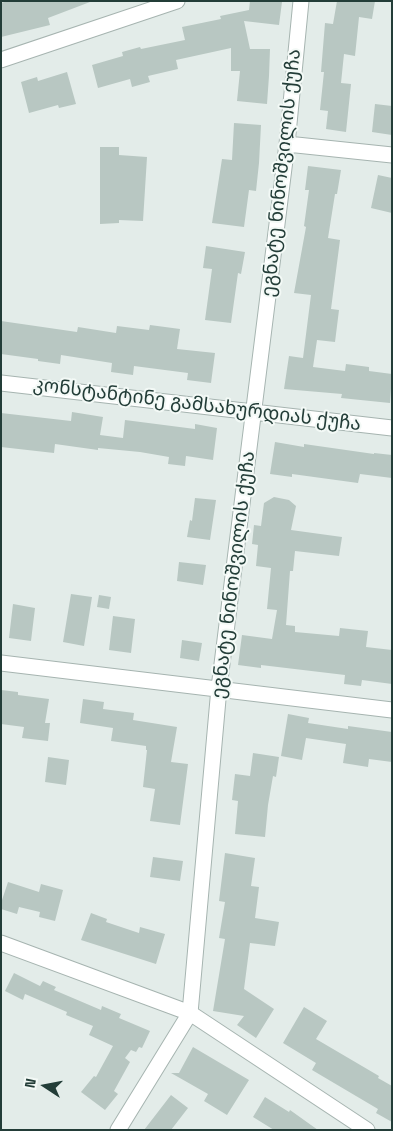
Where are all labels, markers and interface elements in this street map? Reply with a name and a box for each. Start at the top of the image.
street label: ეგნატე ნინოშვილის ქუჩა [258,48,306,298]
street label: კონსტანტინე გამსახურდიას ქუჩა [32,374,362,436]
street label: ეგნატე ნინოშვილის ქუჩა [208,450,260,700]
north arrow [20,1061,70,1111]
text: N [21,1077,40,1089]

